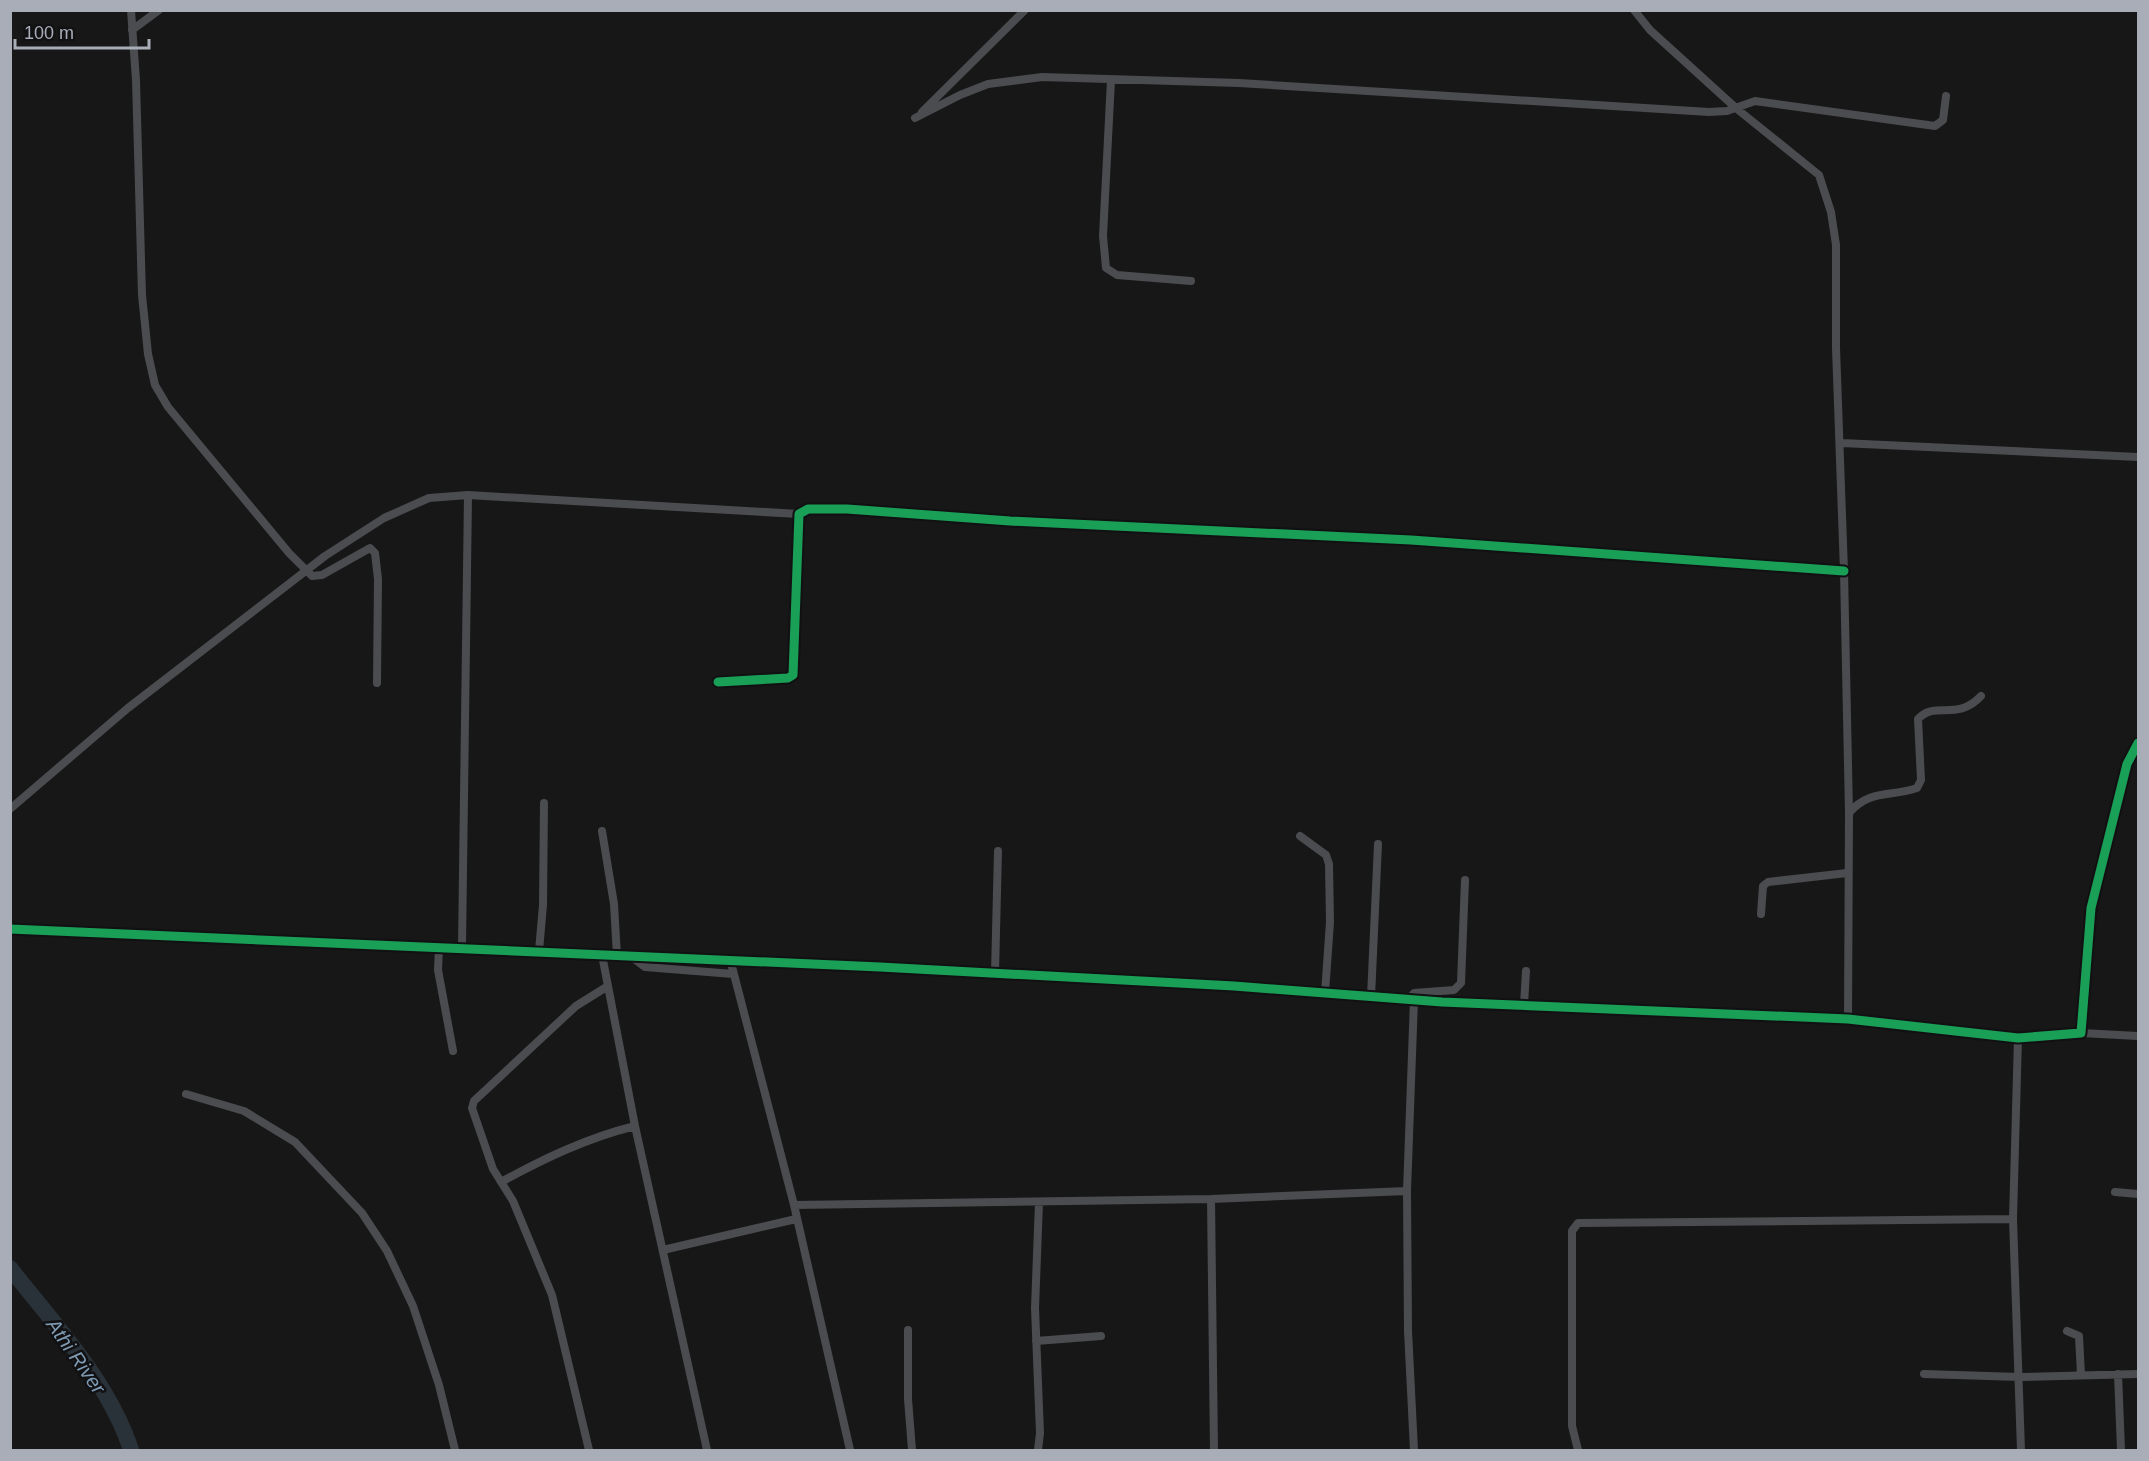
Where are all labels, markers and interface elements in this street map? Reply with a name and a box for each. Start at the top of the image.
scale bar [15,12,148,50]
text: 100 m [24,23,74,43]
water label: Athi River [42,1313,111,1399]

